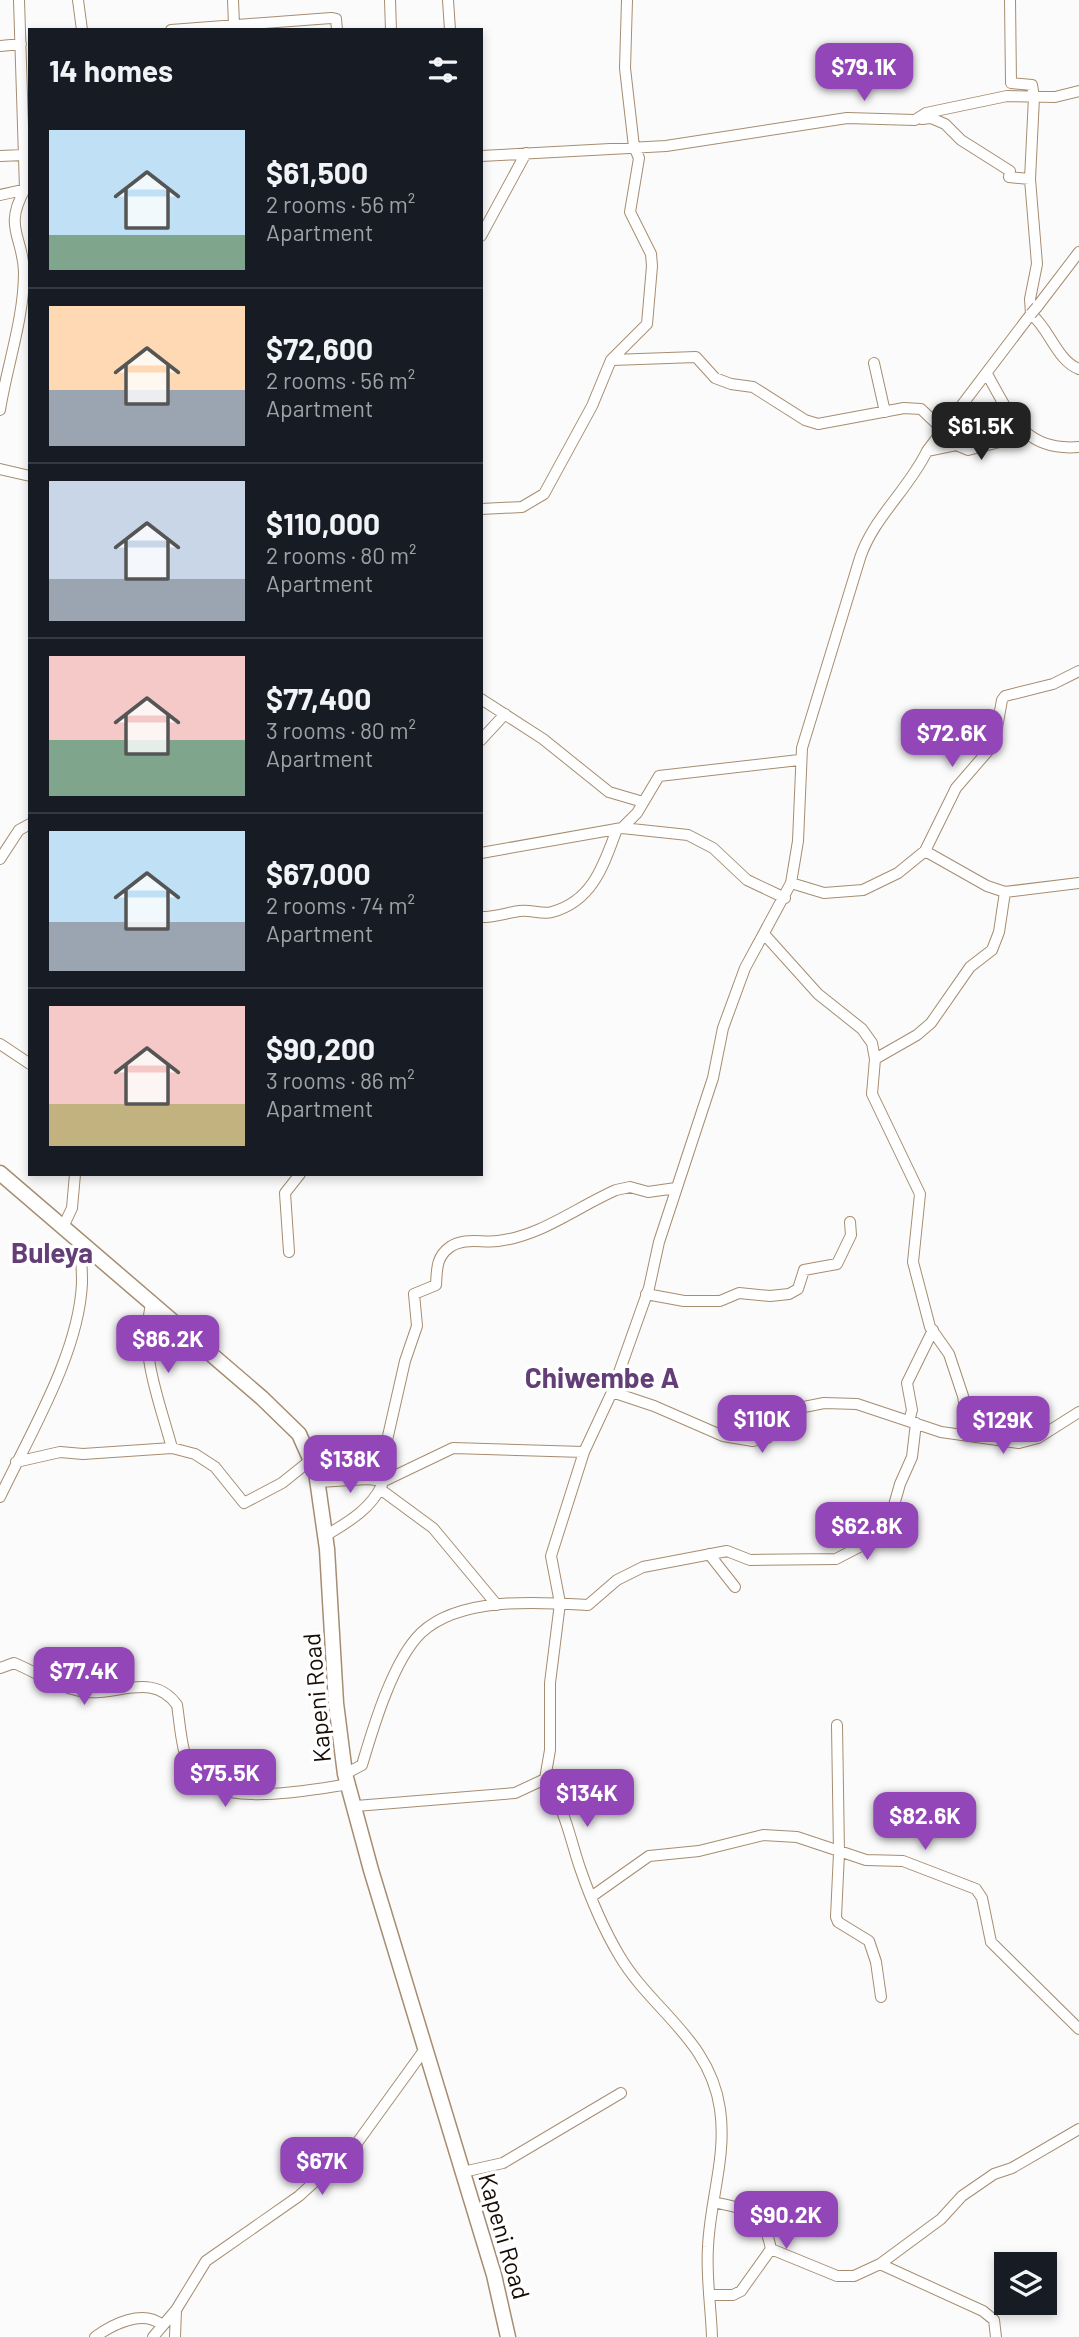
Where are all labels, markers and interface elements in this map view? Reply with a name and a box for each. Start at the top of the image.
pin: $79.1K [807,43,921,103]
icon: filters [424,51,462,89]
text: 14 homes [49,52,173,88]
text: $79.1K [831,52,897,80]
text: $61,500 [266,154,368,190]
icon: home [105,158,189,242]
text: 2 rooms · 56 m² [266,190,415,218]
text: Apartment [266,218,373,246]
text: $72,600 [266,330,373,366]
icon: home [105,334,189,418]
text: 2 rooms · 56 m² [266,366,415,394]
text: Apartment [266,394,373,422]
pin: $61.5K [924,402,1038,462]
text: $61.5K [948,411,1014,439]
text: $110,000 [266,505,380,541]
icon: home [105,509,189,593]
text: 2 rooms · 80 m² [266,541,416,569]
text: Apartment [266,569,373,597]
text: $77,400 [266,680,371,716]
icon: home [105,684,189,768]
pin: $72.6K [895,710,1009,769]
text: 3 rooms · 80 m² [266,716,416,744]
text: $72.6K [917,718,987,746]
text: Apartment [266,744,373,772]
text: $67,000 [266,855,371,891]
icon: home [105,859,189,943]
text: 2 rooms · 74 m² [266,891,415,919]
text: Apartment [266,919,373,947]
text: $90,200 [266,1030,375,1066]
icon: home [105,1034,189,1118]
text: 3 rooms · 86 m² [266,1066,415,1094]
text: Apartment [266,1094,373,1122]
district label: Buleya [11,1235,93,1269]
pin: $86.2K [111,1316,225,1375]
text: $86.2K [132,1324,204,1352]
district label: Chiwembe A [525,1360,679,1394]
pin: $110K [713,1396,811,1455]
pin: $129K [954,1396,1052,1456]
text: $110K [733,1404,791,1432]
text: $129K [973,1405,1033,1433]
pin: $138K [301,1436,399,1495]
text: $138K [320,1444,380,1472]
pin: $62.8K [810,1502,924,1562]
text: $62.8K [831,1511,903,1539]
street label: Kapeni Road [296,1632,336,1764]
pin: $77.4K [27,1648,141,1707]
text: $77.4K [50,1656,118,1684]
pin: $75.5K [168,1750,282,1809]
text: $75.5K [190,1758,260,1786]
pin: $134K [538,1770,636,1829]
text: $134K [556,1778,618,1806]
pin: $82.6K [868,1792,982,1852]
text: $82.6K [889,1801,961,1829]
pin: $67K [281,2138,363,2197]
text: $67K [296,2146,348,2174]
street label: Kapeni Road [473,2170,537,2302]
pin: $90.2K [729,2192,843,2251]
text: $90.2K [750,2200,822,2228]
map controls [994,2252,1057,2315]
button: layers [994,2252,1057,2315]

